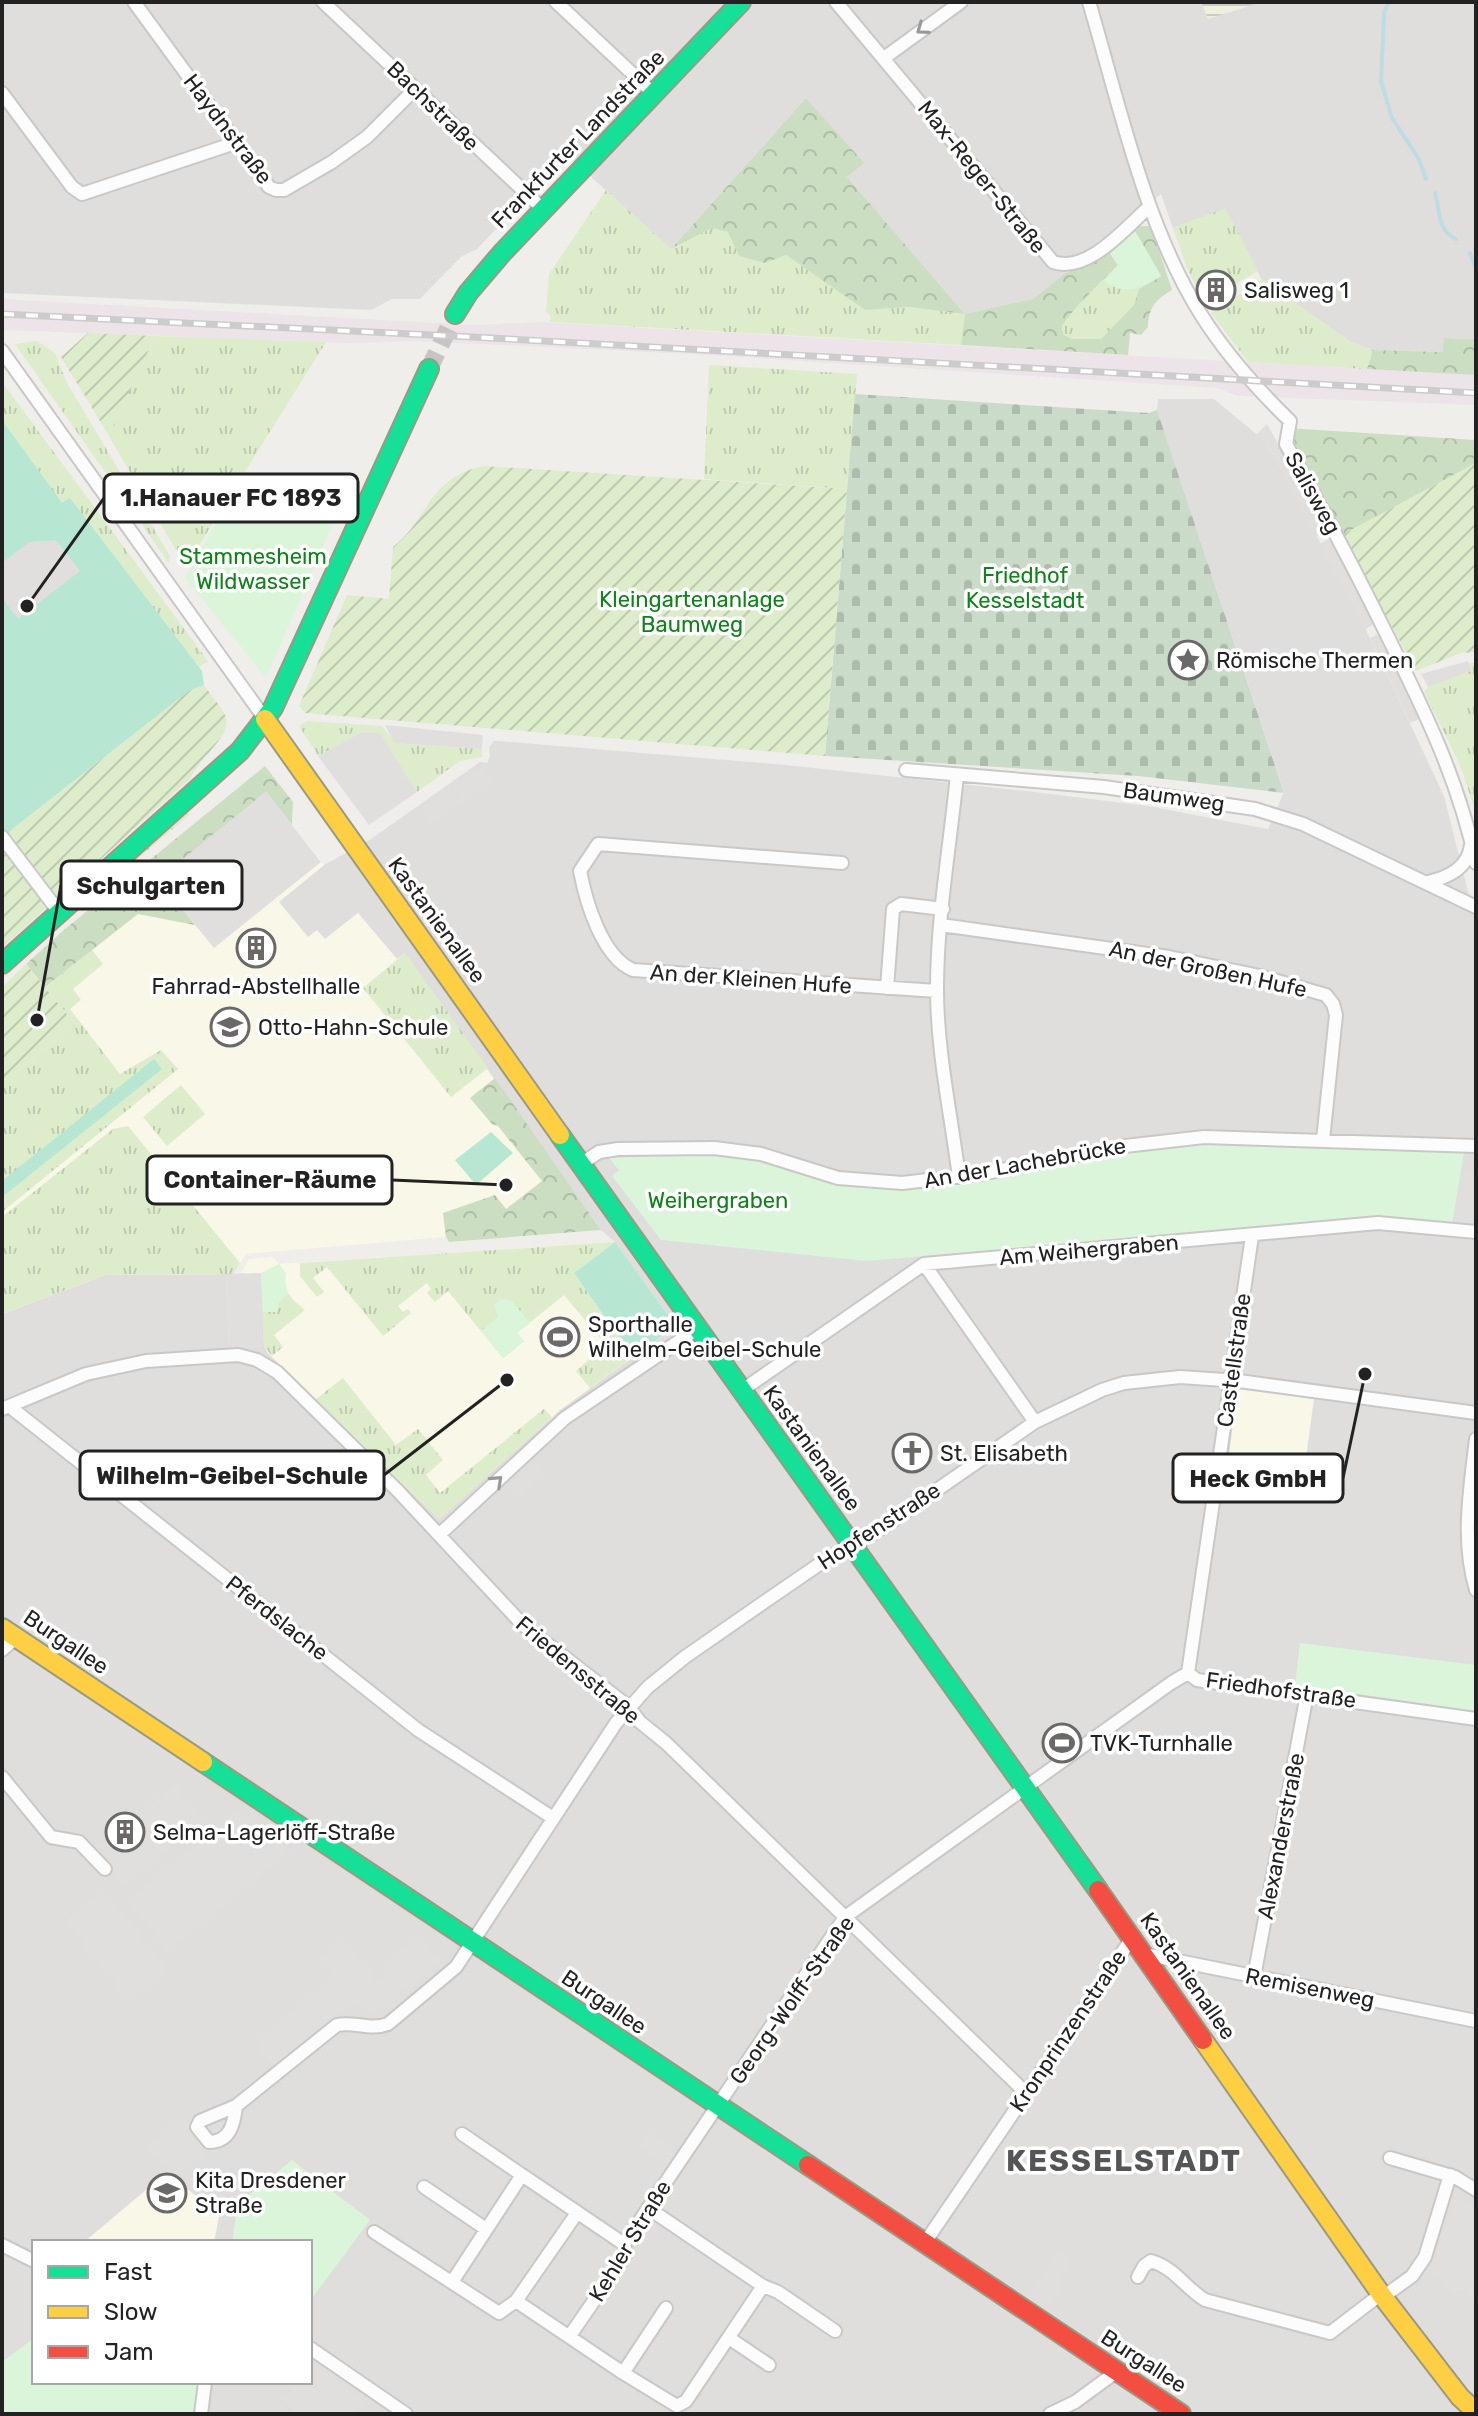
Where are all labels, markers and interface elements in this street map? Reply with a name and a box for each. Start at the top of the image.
one-way arrow [916,19,930,34]
street label: Frankfurter Landstraße [486,44,670,234]
street label: Bachstraße [381,55,485,157]
street label: Haydnstraße [178,68,278,190]
street label: Max-Reger-Straße [912,95,1052,259]
building icon: Salisweg 1 [1195,269,1237,311]
place label: Salisweg 1 [1244,277,1349,304]
street label: Salisweg [1279,447,1347,539]
callout: 1.Hanauer FC 1893 [104,474,358,522]
text: 1.Hanauer FC 1893 [120,484,342,512]
park label: Stammesheim Wildwasser [179,543,327,595]
park label: Friedhof Kesselstadt [966,562,1085,614]
park label: Kleingartenanlage Baumweg [599,586,785,638]
place icon: Römische Thermen [1167,639,1209,681]
place label: Römische Thermen [1216,647,1413,674]
street label: Baumweg [1121,777,1227,817]
street label: Kastanienallee [382,852,492,988]
callout: Schulgarten [61,861,242,909]
text: Schulgarten [76,872,226,900]
building icon: Fahrrad-Abstellhalle [235,927,277,969]
street label: An der Großen Hufe [1107,935,1309,1003]
street label: An der Kleinen Hufe [649,958,853,1000]
place label: Fahrrad-Abstellhalle [152,973,360,1000]
school or university icon: Otto-Hahn-Schule [209,1006,251,1048]
place label: Otto-Hahn-Schule [258,1014,448,1041]
street label: An der Lachebrücke [922,1132,1128,1194]
callout: Container-Räume [147,1156,392,1204]
text: Container-Räume [164,1166,376,1194]
park label: Weihergraben [648,1187,788,1214]
street label: Am Weihergraben [998,1229,1180,1271]
street label: Castellstraße [1211,1291,1257,1429]
place label: Sporthalle Wilhelm-Geibel-Schule [588,1311,821,1363]
sports icon: Sporthalle Wilhelm-Geibel-Schule [539,1316,581,1358]
street label: Kastanienallee [757,1380,867,1516]
church icon: St. Elisabeth [891,1432,933,1474]
place label: St. Elisabeth [940,1440,1068,1467]
callout: Wilhelm-Geibel-Schule [80,1451,384,1499]
callout: Heck GmbH [1173,1454,1343,1502]
text: Wilhelm-Geibel-Schule [96,1462,368,1490]
text: Heck GmbH [1189,1465,1327,1493]
one-way arrow [488,1476,502,1491]
street label: Hopfenstraße [813,1476,945,1576]
street label: Pferdslache [220,1570,334,1666]
street label: Burgallee [18,1604,114,1680]
street label: Friedensstraße [510,1610,646,1730]
street label: Friedhofstraße [1204,1666,1358,1714]
sports icon: TVK-Turnhalle [1041,1722,1083,1764]
place label: TVK-Turnhalle [1090,1730,1233,1757]
street label: Alexanderstraße [1252,1751,1310,1921]
building icon: Selma-Lagerlöff-Straße [104,1811,146,1853]
place label: Selma-Lagerlöff-Straße [153,1819,395,1846]
street label: Kastanienallee [1134,1907,1242,2045]
street label: Georg-Wolff-Straße [724,1911,860,2089]
street label: Kronprinzenstraße [1004,1945,1132,2117]
street label: Remisenweg [1243,1962,1377,2014]
street label: Burgallee [556,1964,652,2040]
district label: KESSELSTADT [1006,2143,1242,2179]
place label: Kita Dresdener Straße [195,2167,347,2219]
school or university icon: Kita Dresdener Straße [146,2172,188,2214]
street label: Kehler Straße [583,2175,677,2307]
legend [32,2240,312,2384]
text: Fast [104,2258,152,2286]
text: Slow [104,2298,157,2326]
street label: Burgallee [1096,2323,1192,2399]
text: Jam [104,2338,154,2366]

